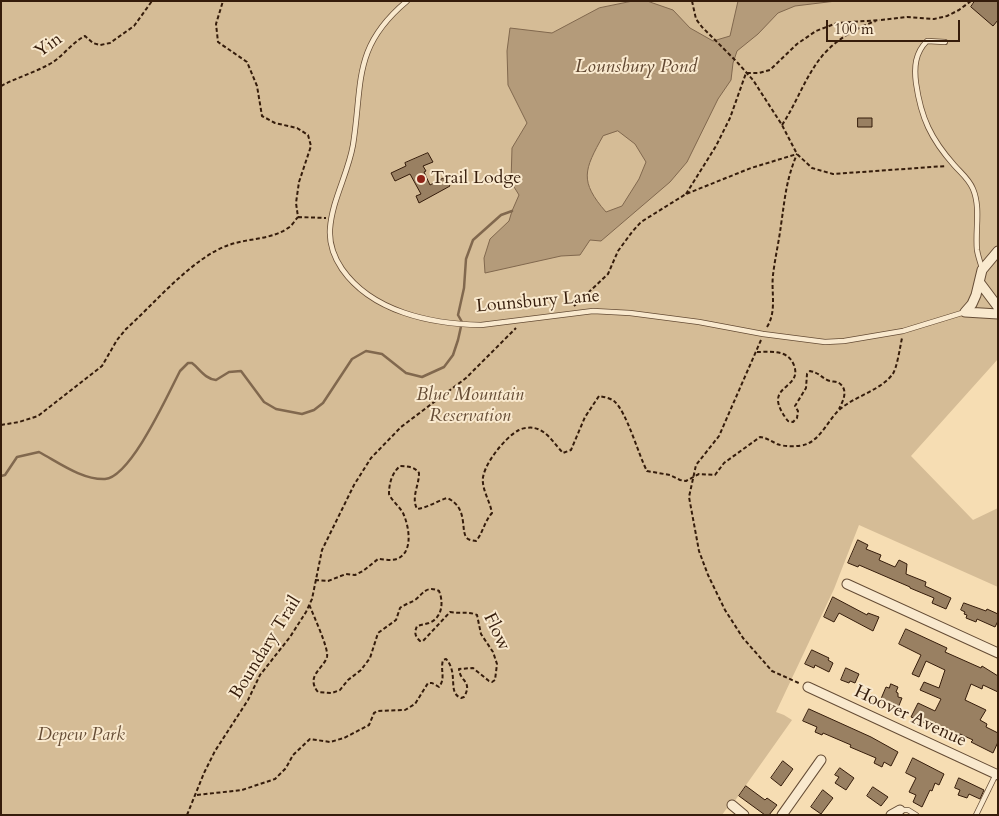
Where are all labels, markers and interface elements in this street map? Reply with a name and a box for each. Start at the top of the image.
scale bar [829,10,963,42]
text: 100 m [834,19,874,39]
street label: Yin [31,29,67,63]
water label: Lounsbury Pond [575,57,697,79]
place label: Trail Lodge [431,168,521,190]
marker: Trail Lodge [415,173,427,185]
street label: Lounsbury Lane [475,286,601,318]
park label: Blue Mountain Reservation [416,385,524,428]
street label: Boundary Trail [226,592,306,704]
street label: Flow [478,610,514,654]
street label: Hoover Avenue [850,682,970,752]
park label: Depew Park [37,725,125,747]

